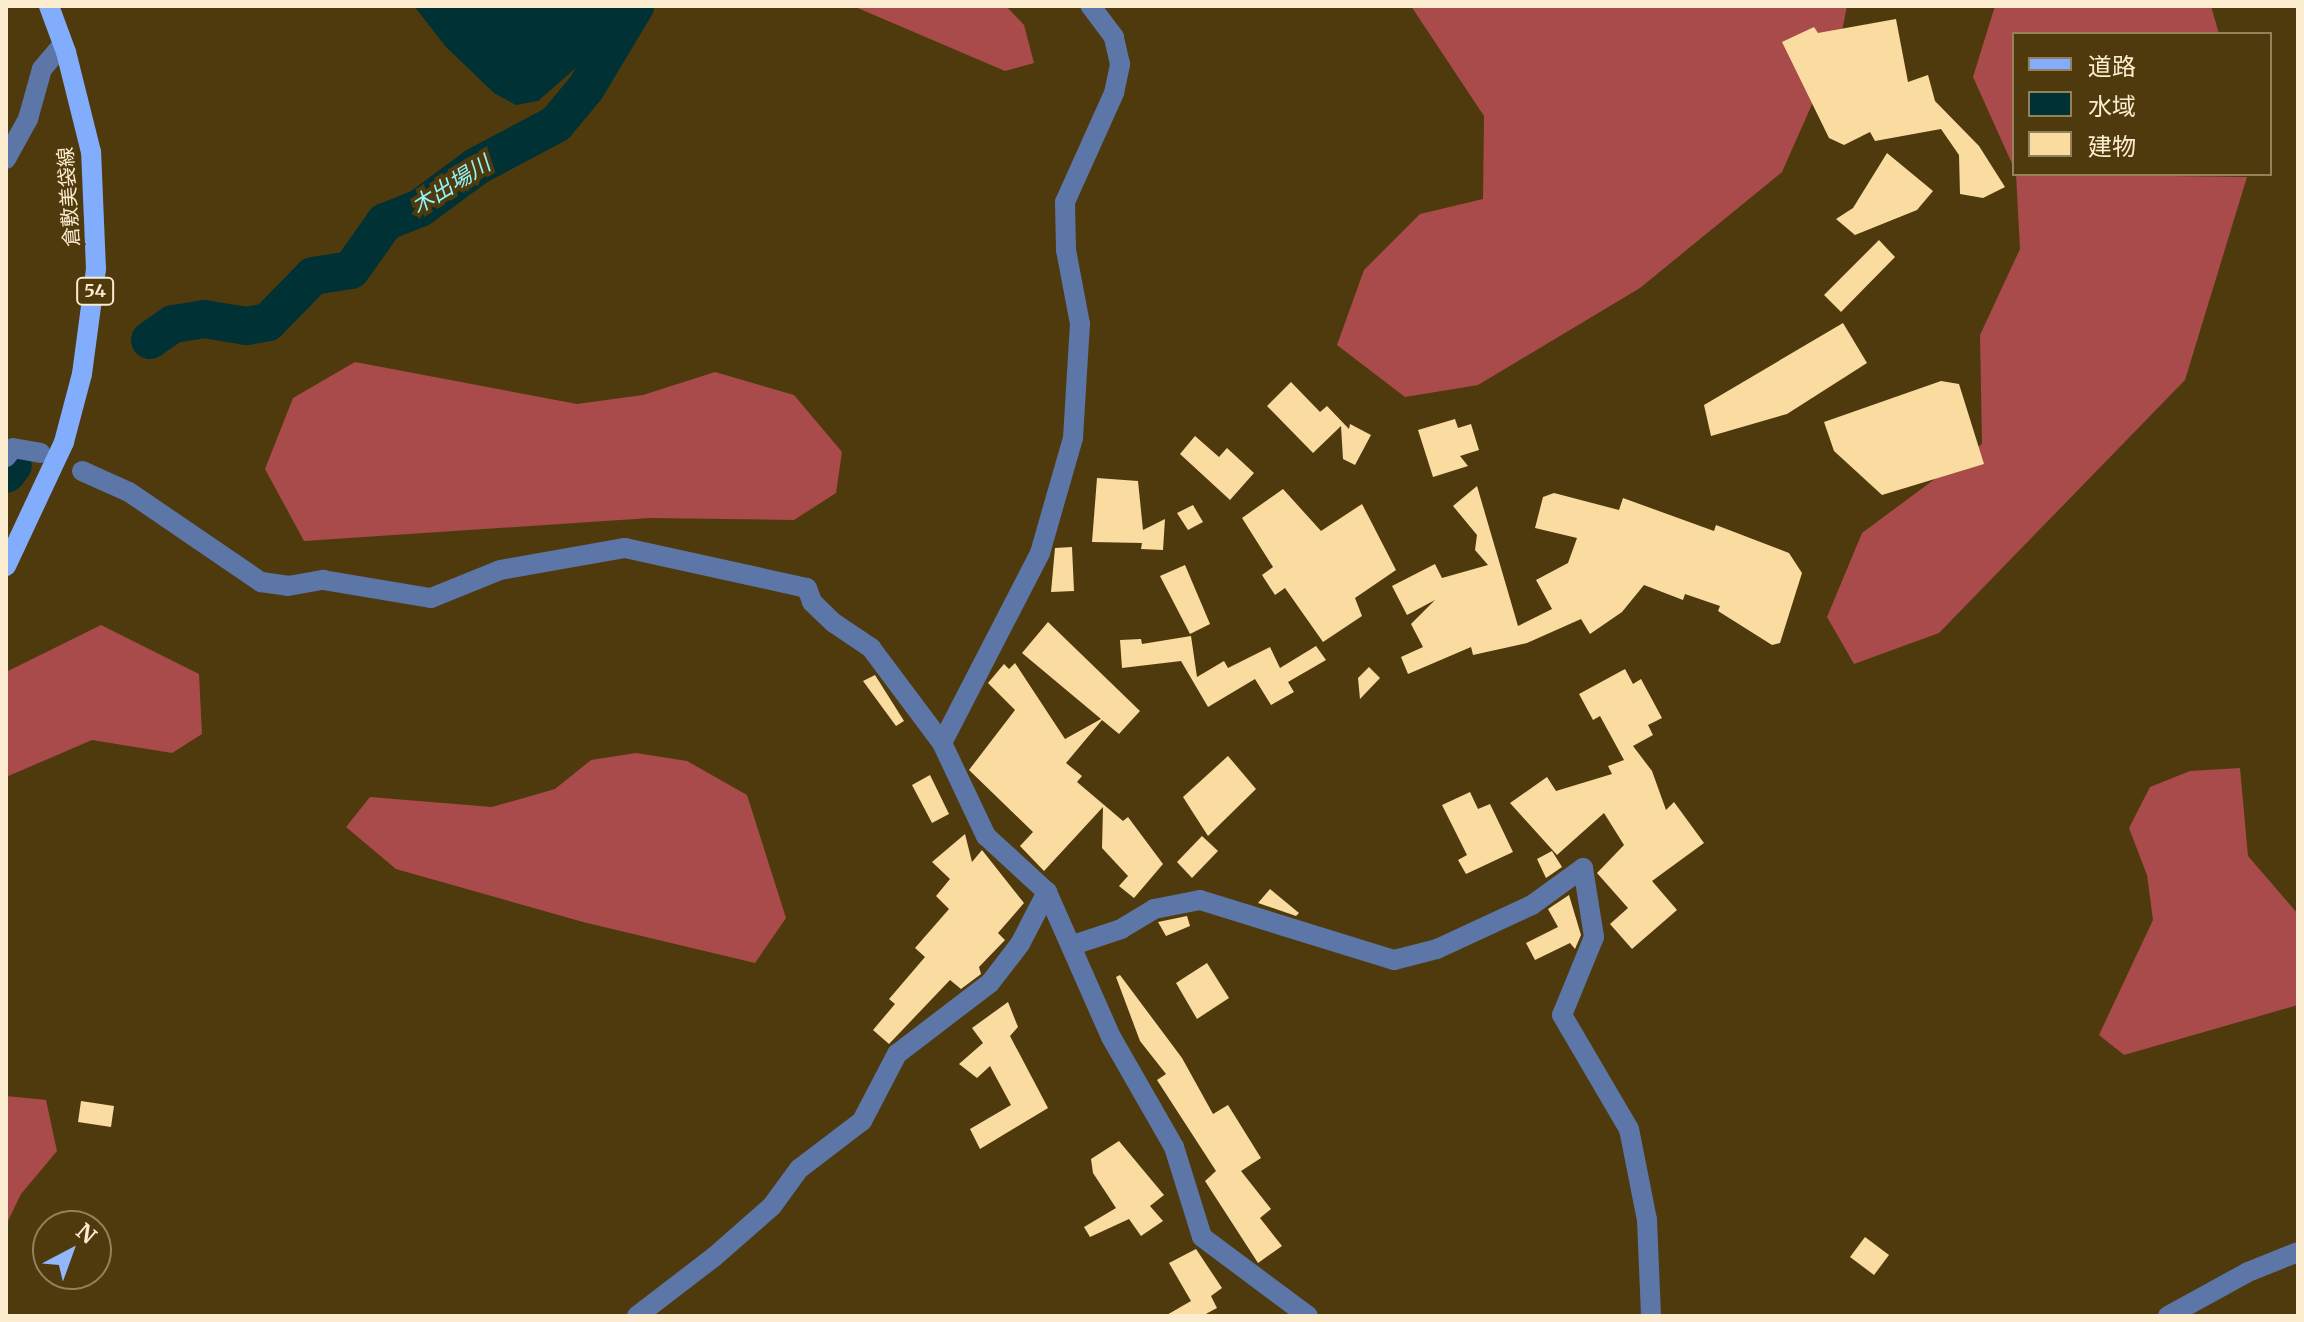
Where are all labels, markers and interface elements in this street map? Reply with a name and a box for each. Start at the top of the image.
legend [2012,32,2272,176]
text: 道路 [2088,51,2136,82]
text: 水域 [2088,91,2136,122]
text: 建物 [2088,131,2136,162]
street label: 倉敷美袋線 [53,146,83,248]
water label: 木出場川 [407,150,495,220]
road number: 54 [75,277,115,305]
north arrow [32,1210,112,1290]
text: N [71,1217,102,1250]

